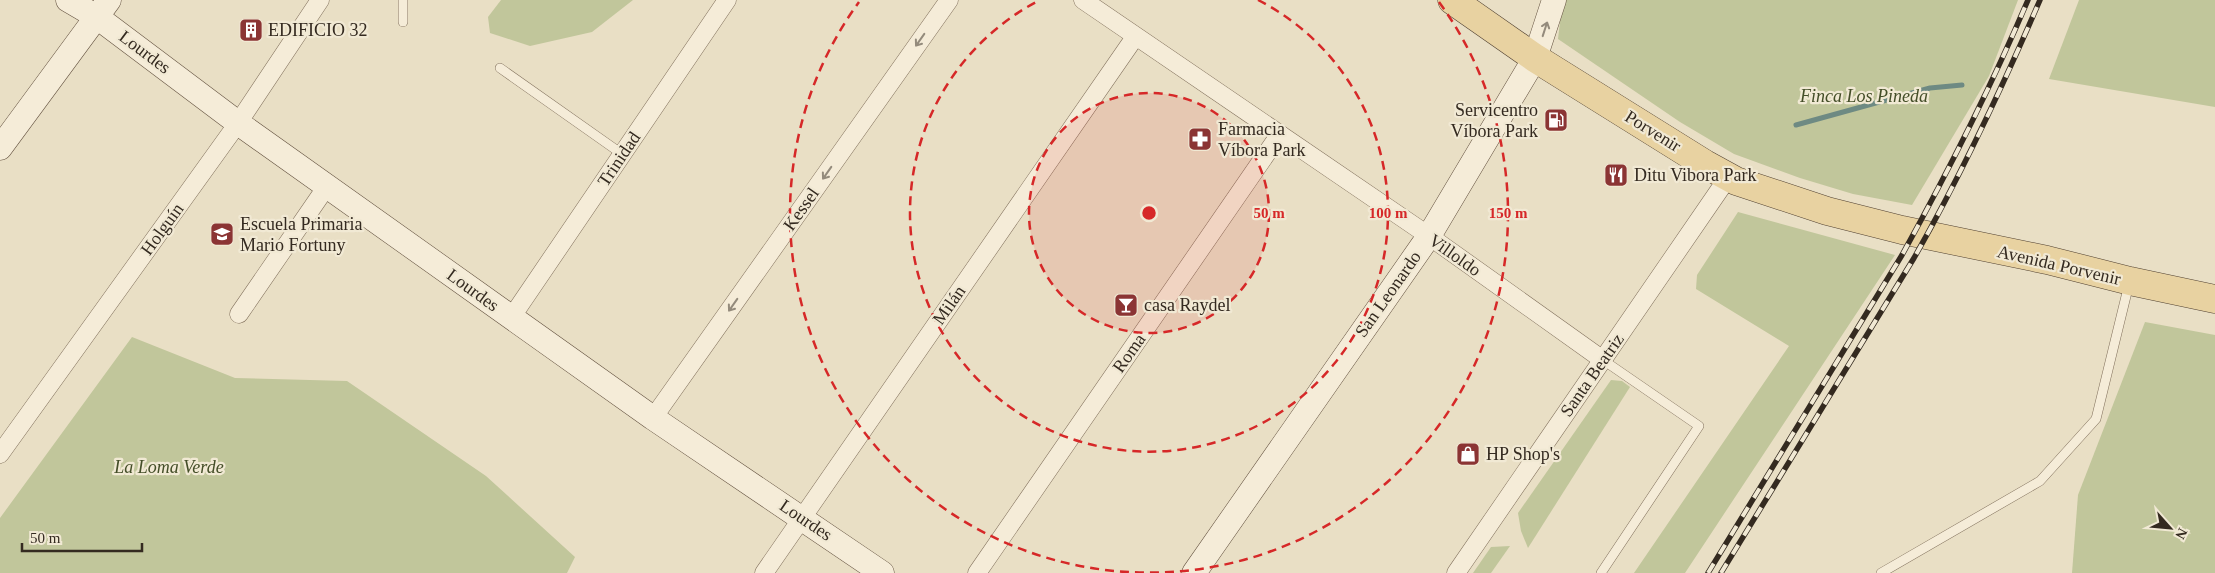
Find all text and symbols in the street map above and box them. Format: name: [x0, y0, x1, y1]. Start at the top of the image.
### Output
building icon: EDIFICIO 32: [238, 17, 264, 43]
place label: EDIFICIO 32: [268, 20, 368, 40]
one-way arrow: [1540, 21, 1550, 37]
street label: Lourdes: [115, 26, 175, 78]
one-way arrow: [915, 33, 925, 47]
park label: Finca Los Pineda: [1799, 86, 1928, 106]
place label: Servicentro Víbora Park: [1451, 100, 1538, 141]
street label: Porvenir: [1621, 106, 1685, 156]
fuel station icon: Servicentro Víbora Park: [1543, 107, 1569, 133]
place label: Farmacia Víbora Park: [1218, 119, 1305, 160]
pharmacy icon: Farmacia Víbora Park: [1187, 126, 1213, 152]
street label: Trinidad: [594, 128, 644, 190]
restaurant icon: Ditu Vibora Park: [1603, 162, 1629, 188]
one-way arrow: [822, 165, 832, 179]
place label: Ditu Vibora Park: [1634, 165, 1757, 185]
street label: Kessel: [779, 184, 823, 234]
street label: Holguín: [137, 199, 187, 259]
centre of rings: [1140, 204, 1158, 222]
text: 50 m: [1253, 205, 1285, 221]
text: 100 m: [1369, 205, 1408, 221]
text: 150 m: [1489, 205, 1528, 221]
place label: Escuela Primaria Mario Fortuny: [240, 214, 362, 255]
school or university icon: Escuela Primaria Mario Fortuny: [209, 221, 235, 247]
street label: Villoldo: [1425, 230, 1485, 280]
street label: Avenida Porvenir: [1995, 241, 2123, 289]
street label: San Leonardo: [1351, 247, 1425, 341]
street label: Lourdes: [443, 265, 503, 315]
street label: Milán: [928, 282, 970, 328]
bar icon: casa Raydel: [1113, 292, 1139, 318]
place label: casa Raydel: [1144, 295, 1230, 315]
one-way arrow: [728, 298, 738, 312]
street label: Roma: [1108, 330, 1150, 376]
street label: Santa Beatriz: [1556, 330, 1628, 420]
shop icon: HP Shop's: [1455, 441, 1481, 467]
place label: HP Shop's: [1486, 444, 1560, 464]
park label: La Loma Verde: [113, 457, 224, 477]
street label: Lourdes: [776, 495, 836, 545]
north arrow: [2145, 503, 2195, 553]
scale bar: [22, 520, 142, 552]
text: N: [2172, 526, 2190, 542]
text: 50 m: [30, 530, 61, 546]

